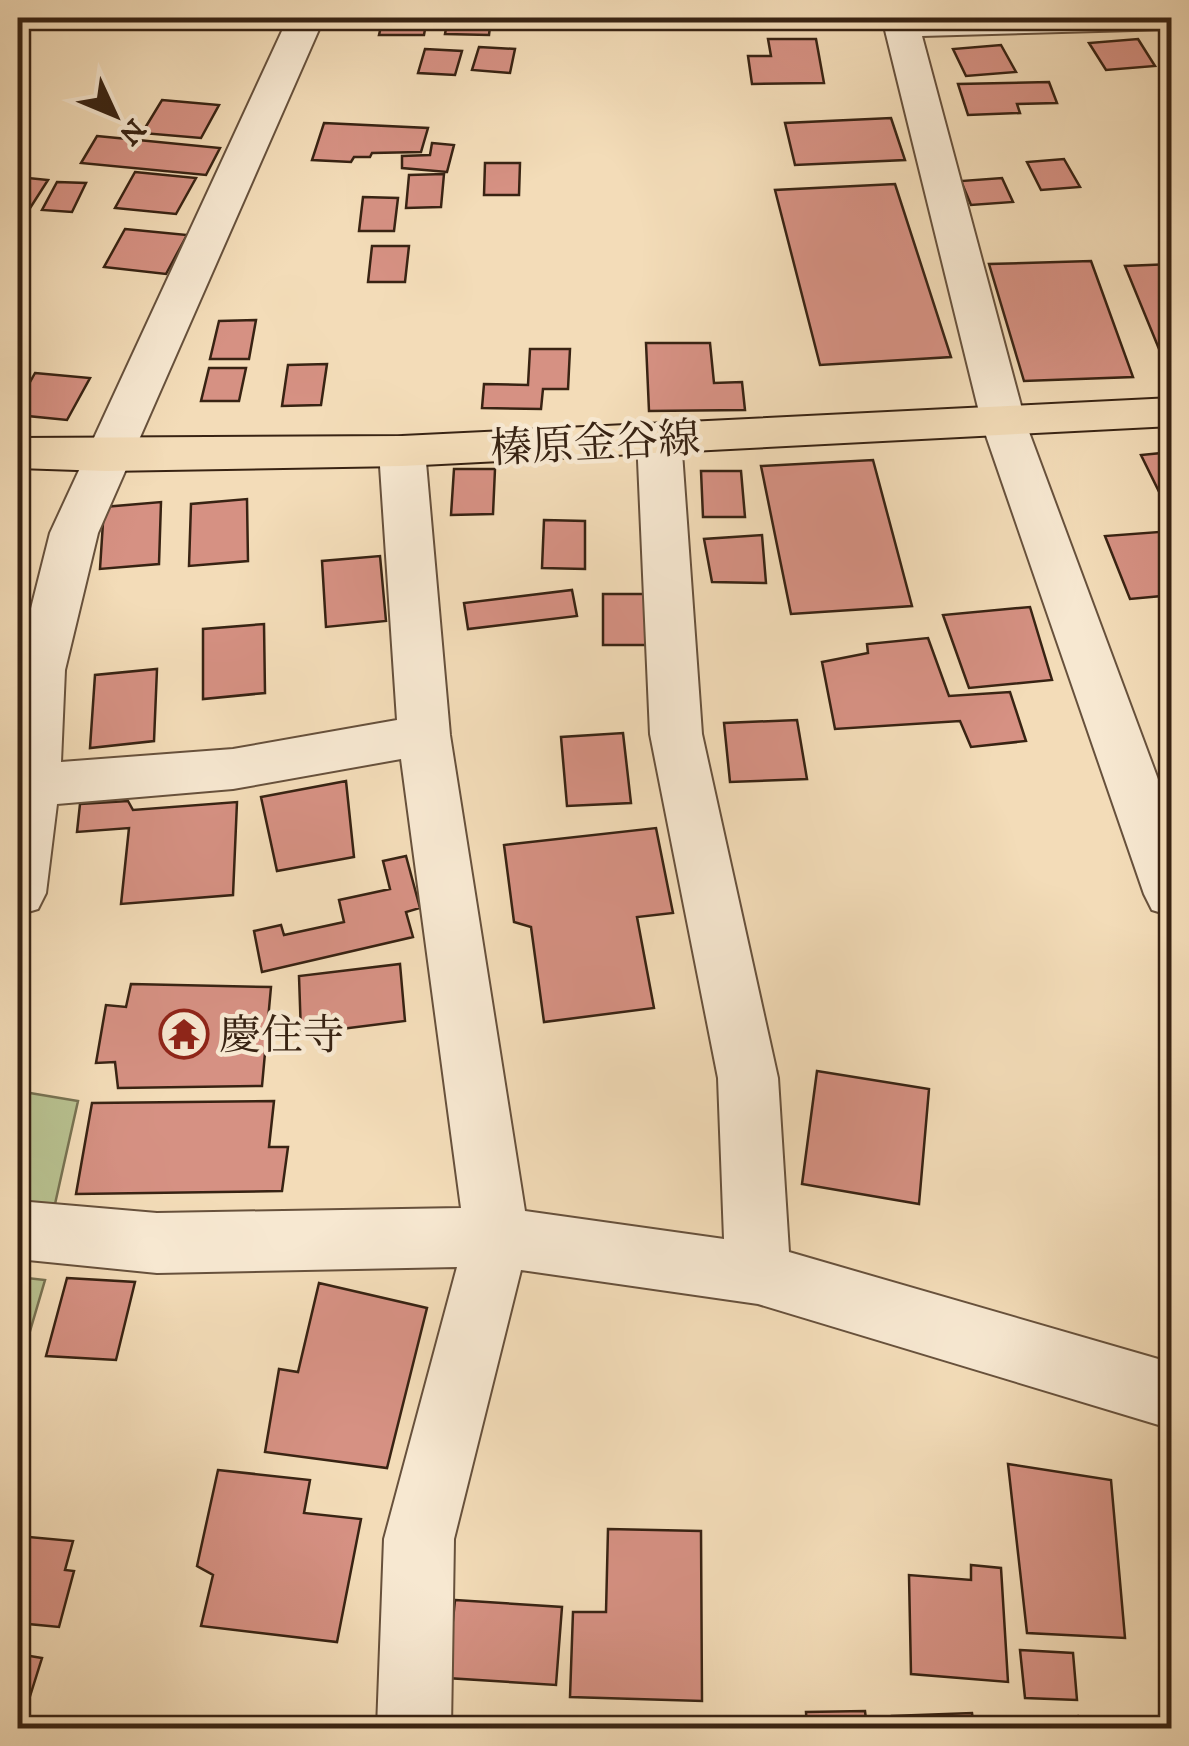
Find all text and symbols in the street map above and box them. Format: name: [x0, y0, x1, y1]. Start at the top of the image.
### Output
north arrow: [65, 65, 165, 165]
text: N: [111, 111, 152, 152]
street label: 榛原金谷線: [489, 414, 701, 476]
temple icon: 慶住寺: [158, 1008, 210, 1060]
place label: 慶住寺: [219, 1011, 345, 1063]

